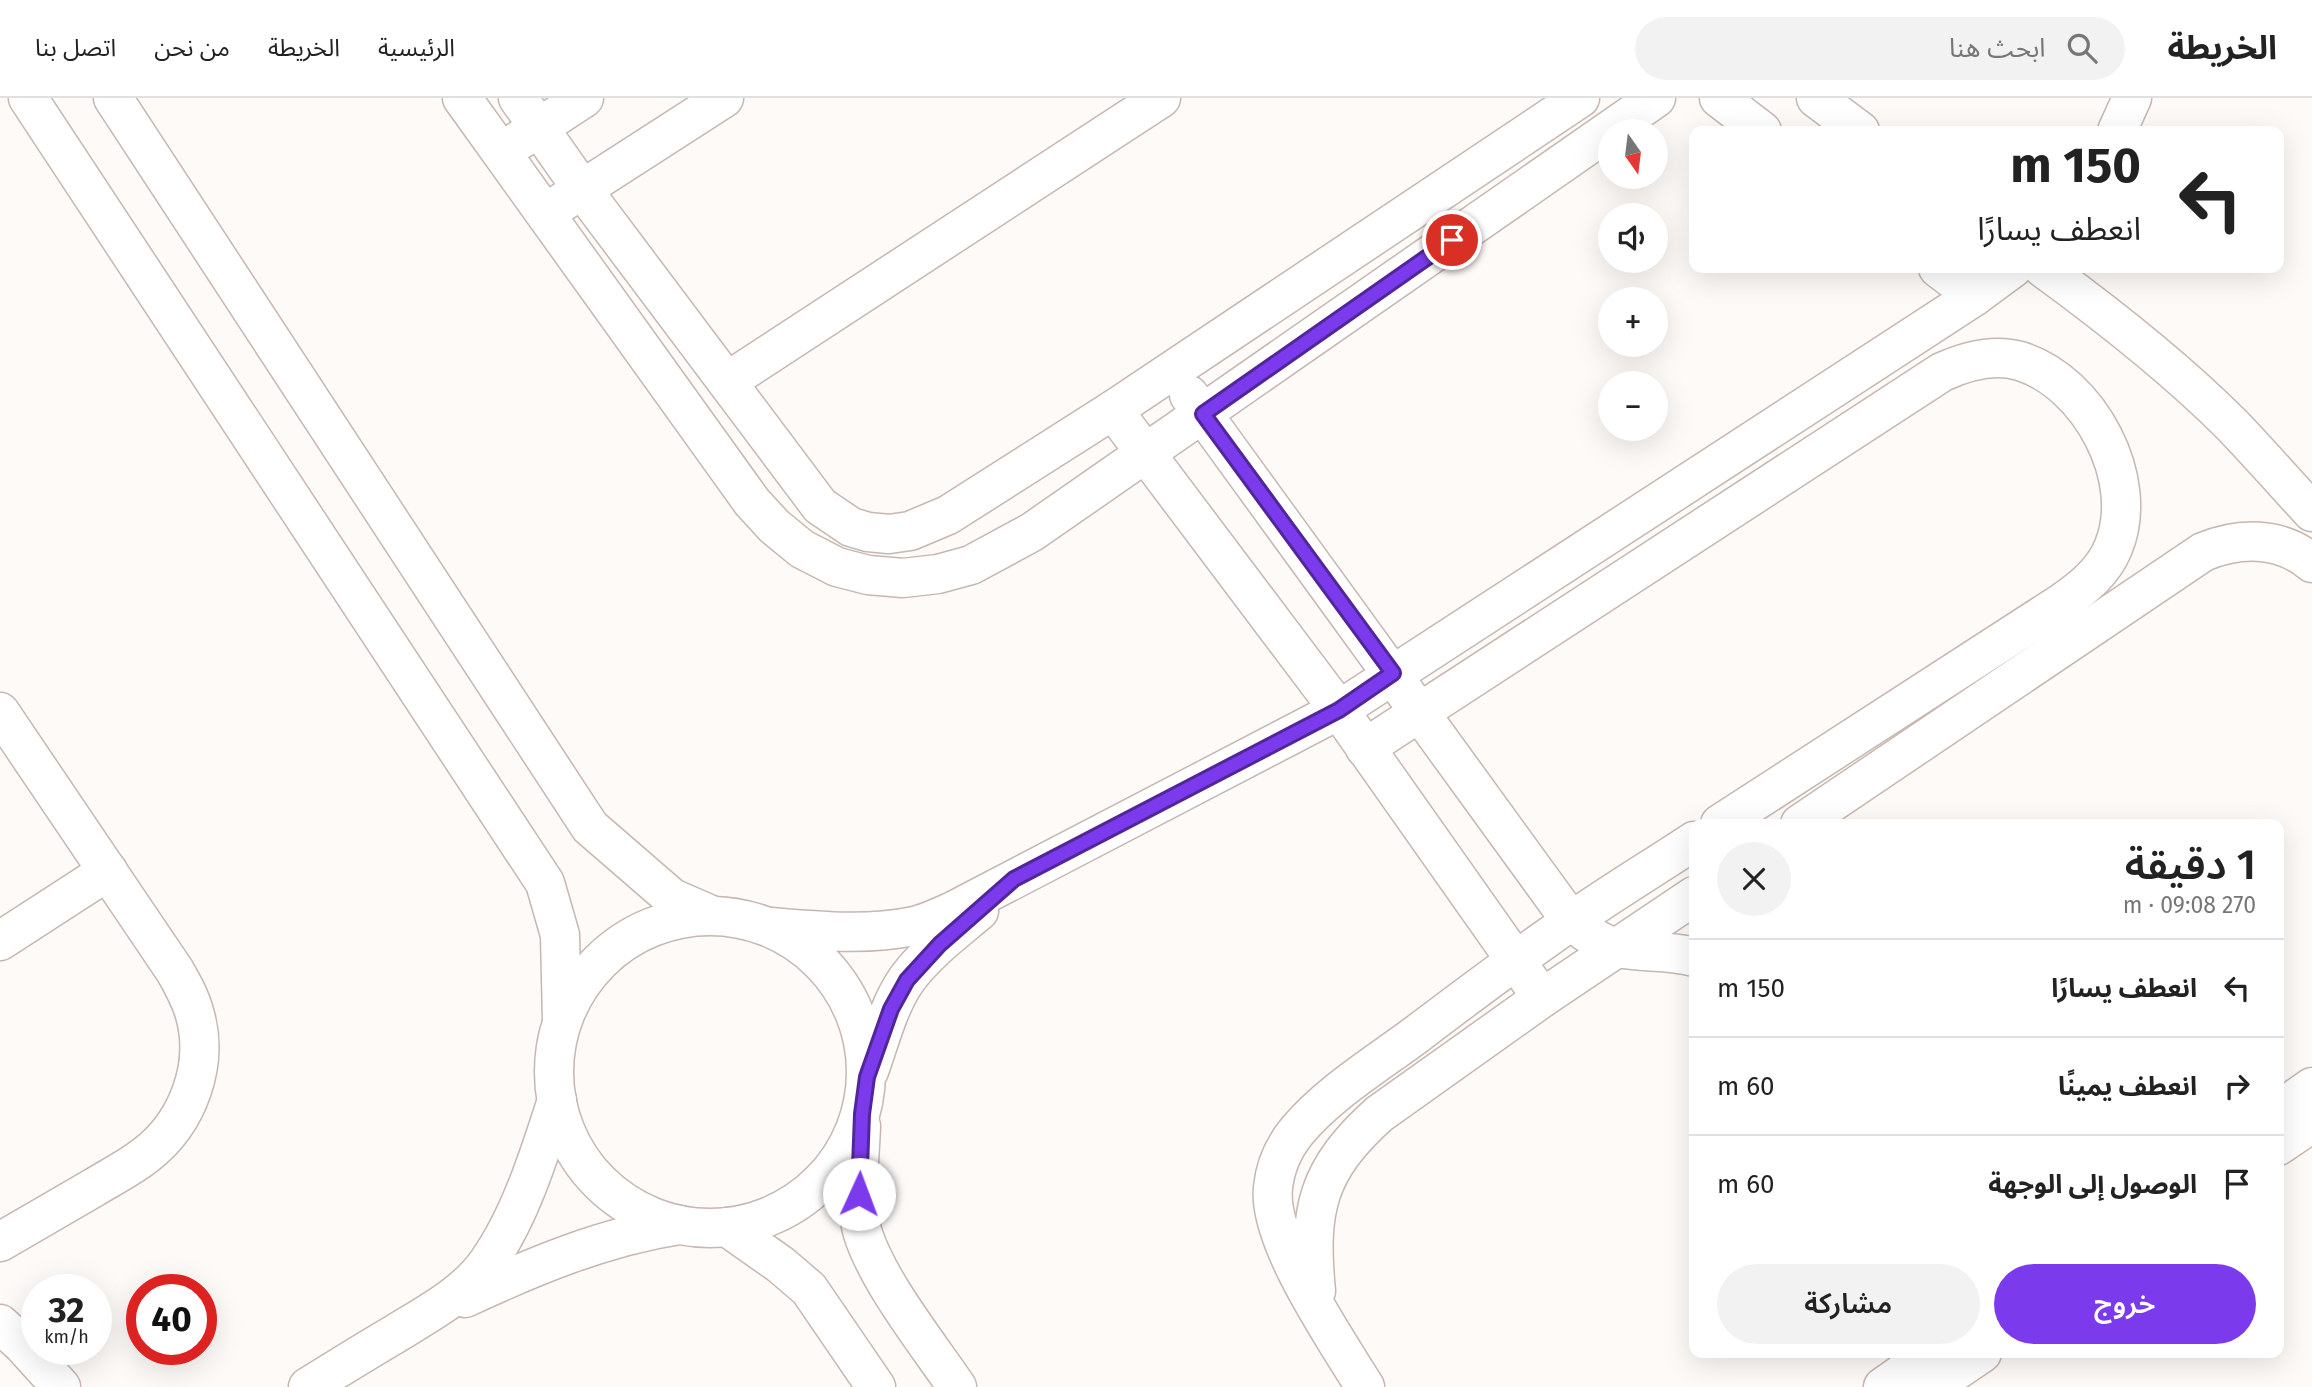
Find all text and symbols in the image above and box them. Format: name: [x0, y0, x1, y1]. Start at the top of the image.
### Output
search box: [1635, 17, 2125, 80]
text: الخريطة: [2167, 28, 2277, 68]
icon: search: [2063, 29, 2101, 67]
text: ابحث هنا: [1949, 33, 2045, 64]
text: اتصل بنا: [35, 34, 116, 62]
text: من نحن: [154, 34, 230, 62]
text: الخريطة: [268, 34, 340, 62]
text: الرئيسية: [378, 34, 455, 62]
north arrow: [1598, 119, 1668, 189]
map controls: [1598, 119, 1668, 441]
text: 150 m: [2010, 136, 2141, 195]
icon: left: [2165, 154, 2256, 245]
button: sound: [1598, 203, 1668, 273]
pin: [1422, 210, 1482, 270]
text: انعطف يسارًا: [1977, 210, 2141, 248]
icon: arrive: [1433, 221, 1471, 259]
button: +: [1598, 287, 1668, 357]
button: −: [1598, 371, 1668, 441]
text: 1 دقيقة: [2125, 840, 2256, 890]
button: close: [1717, 842, 1791, 916]
text: 270 m · 09:08: [2123, 891, 2256, 919]
icon: left: [2218, 969, 2256, 1007]
text: 150 m: [1717, 973, 1785, 1004]
text: انعطف يسارًا: [2051, 973, 2197, 1004]
icon: right: [2218, 1067, 2256, 1105]
text: 60 m: [1717, 1071, 1775, 1102]
text: انعطف يمينًا: [2058, 1071, 2197, 1102]
position arrow: [822, 1157, 896, 1231]
icon: arrive: [2218, 1165, 2256, 1203]
text: 60 m: [1717, 1169, 1775, 1200]
text: الوصول إلى الوجهة: [1988, 1169, 2197, 1200]
button: مشاركة: [1717, 1264, 1980, 1344]
button: خروج: [1994, 1264, 2256, 1344]
speed limit sign: 40: [126, 1274, 217, 1365]
text: 32: [49, 1289, 84, 1331]
text: km/h: [44, 1326, 89, 1348]

